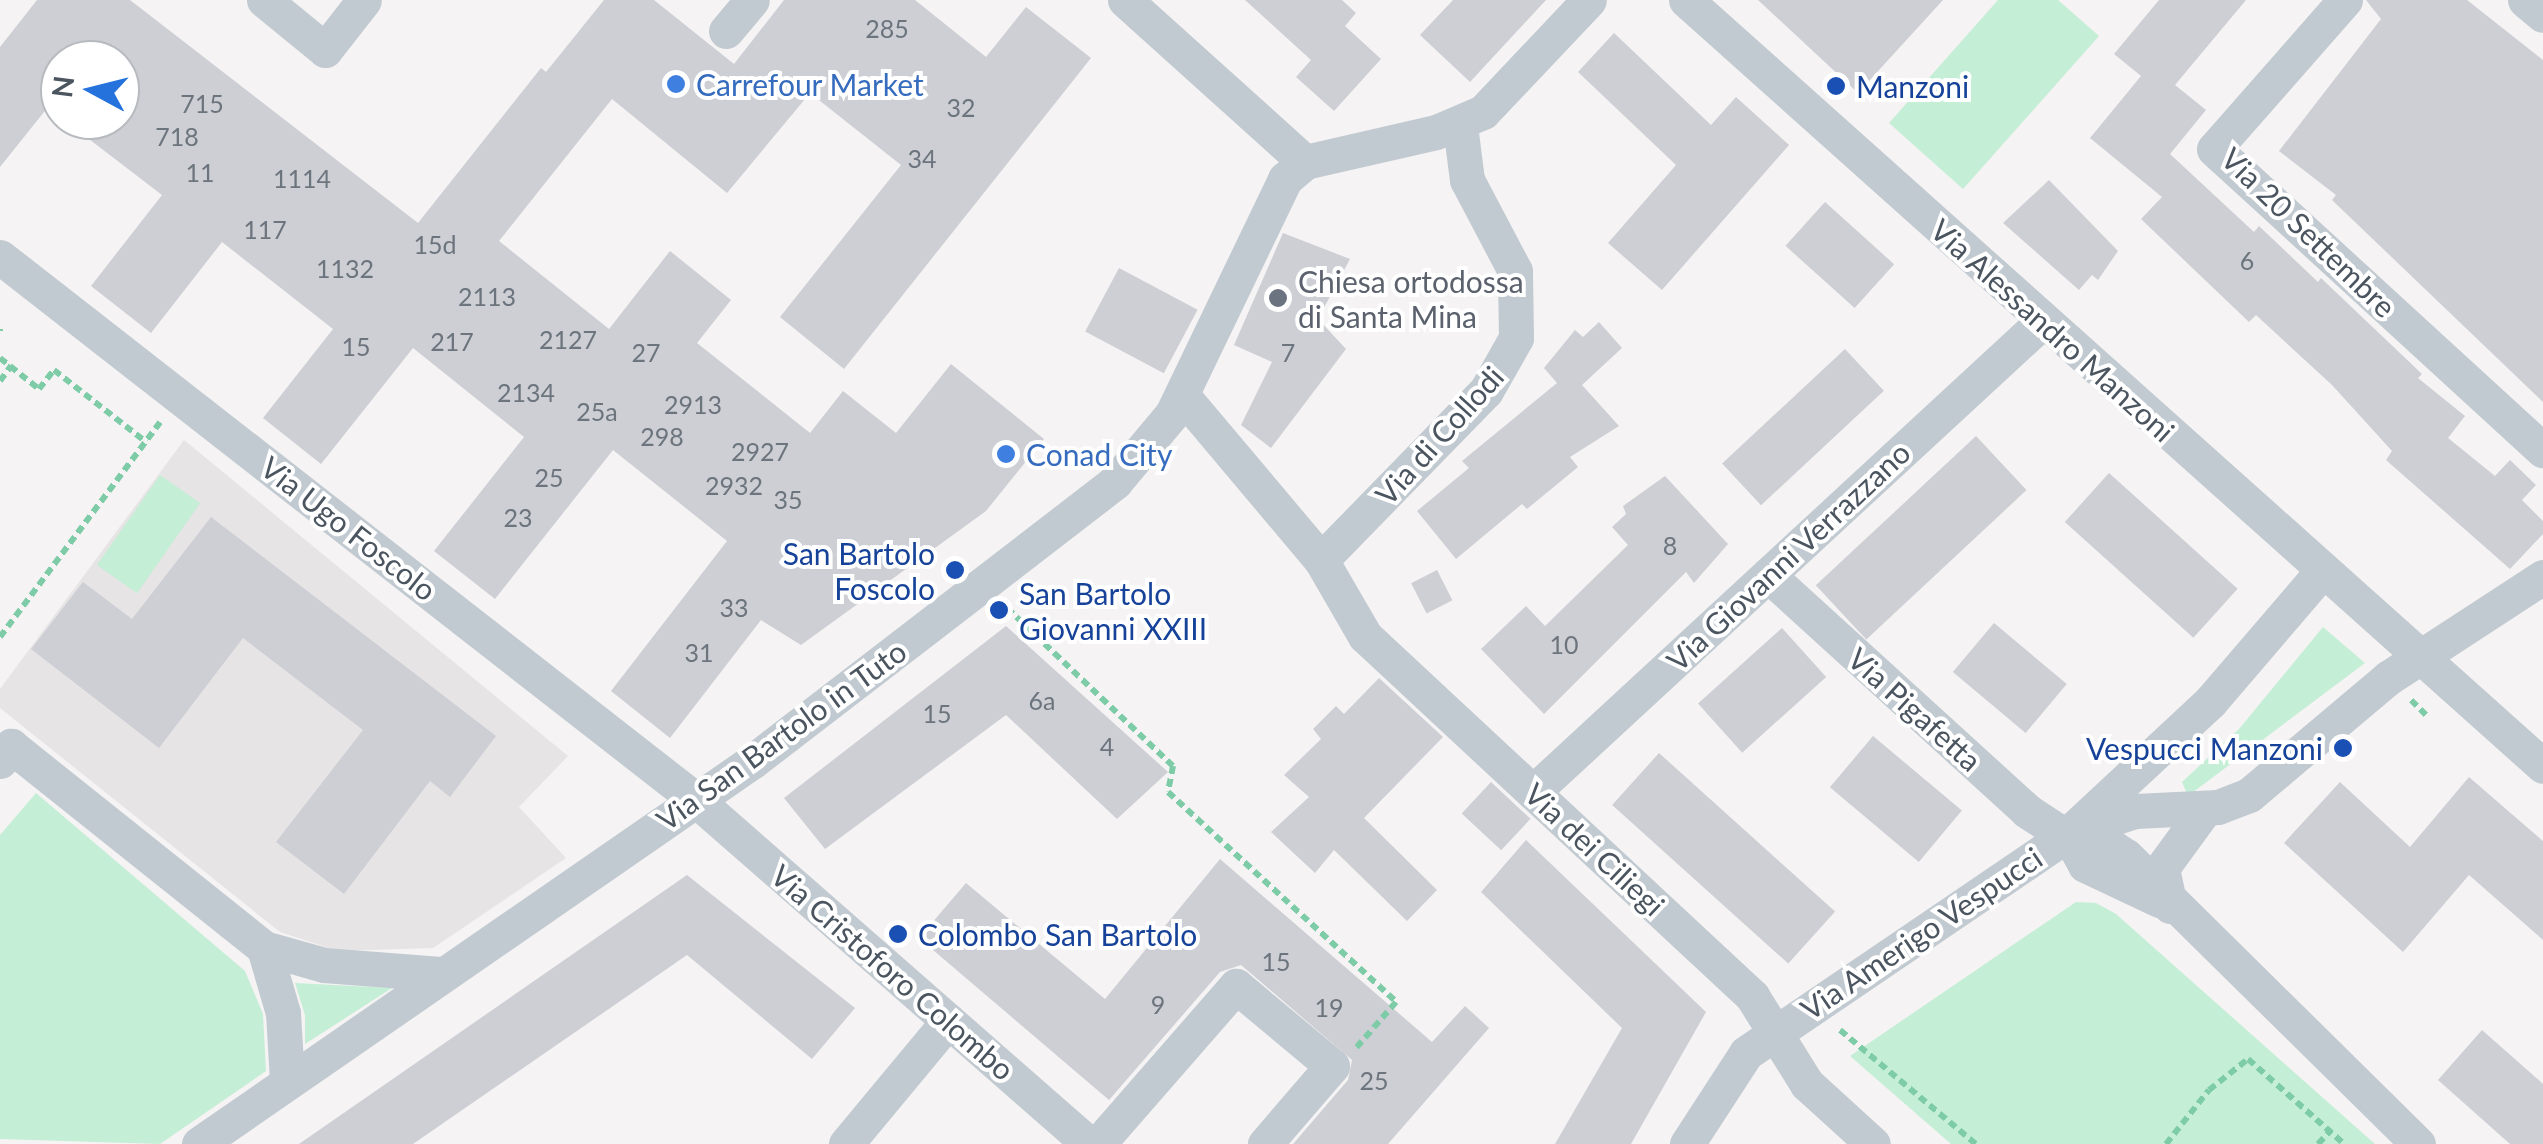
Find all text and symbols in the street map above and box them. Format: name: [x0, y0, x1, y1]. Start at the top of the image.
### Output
house number: 285: [865, 13, 909, 43]
north arrow: [40, 40, 140, 140]
place label: Carrefour Market: [696, 66, 924, 102]
place label: Manzoni: [1856, 68, 1969, 104]
marker: Carrefour Market: [665, 73, 687, 95]
text: N: [44, 74, 80, 99]
marker: Manzoni: [1825, 75, 1847, 97]
house number: 715: [180, 88, 224, 118]
house number: 32: [947, 92, 975, 122]
house number: 718: [155, 121, 199, 151]
street label: Via 20 Settembre: [2214, 140, 2404, 324]
house number: 34: [908, 143, 936, 173]
house number: 11: [186, 157, 214, 187]
house number: 1114: [273, 163, 331, 193]
street label: Via Alessandro Manzoni: [1924, 211, 2182, 449]
house number: 117: [243, 214, 287, 244]
house number: 15d: [414, 229, 456, 259]
house number: 6: [2240, 245, 2254, 275]
house number: 1132: [316, 253, 374, 283]
place label: Chiesa ortodossa di Santa Mina: [1298, 263, 1524, 334]
house number: 2113: [458, 281, 516, 311]
marker: Chiesa ortodossa di Santa Mina: [1267, 287, 1289, 309]
house number: 2127: [539, 324, 597, 354]
house number: 217: [430, 326, 474, 356]
house number: 15: [342, 331, 370, 361]
house number: 27: [632, 337, 660, 367]
house number: 7: [1281, 337, 1295, 367]
street label: Via di Collodi: [1368, 358, 1510, 512]
house number: 2134: [497, 377, 555, 407]
house number: 2913: [664, 389, 722, 419]
house number: 25a: [576, 396, 618, 426]
house number: 298: [640, 421, 684, 451]
street label: Via Giovanni Verrazzano: [1659, 434, 1917, 678]
house number: 2927: [731, 436, 789, 466]
place label: Conad City: [1026, 436, 1172, 472]
marker: Conad City: [995, 443, 1017, 465]
street label: Via Ugo Foscolo: [254, 448, 444, 608]
house number: 25: [535, 462, 563, 492]
house number: 2932: [705, 470, 763, 500]
house number: 35: [774, 484, 802, 514]
house number: 23: [504, 502, 532, 532]
house number: 8: [1663, 530, 1677, 560]
place label: San Bartolo Foscolo: [783, 535, 935, 606]
marker: San Bartolo Foscolo: [944, 559, 966, 581]
place label: San Bartolo Giovanni XXIII: [1019, 575, 1207, 646]
house number: 33: [720, 592, 748, 622]
marker: San Bartolo Giovanni XXIII: [988, 599, 1010, 621]
house number: 10: [1550, 629, 1578, 659]
street label: Via San Bartolo in Tuto: [649, 632, 913, 838]
house number: 31: [685, 637, 713, 667]
street label: Via Pigafetta: [1841, 640, 1989, 778]
house number: 6a: [1029, 685, 1055, 715]
house number: 15: [923, 698, 951, 728]
place label: Vespucci Manzoni: [2086, 730, 2323, 766]
house number: 4: [1100, 731, 1114, 761]
marker: Vespucci Manzoni: [2332, 737, 2354, 759]
street label: Via dei Ciliegi: [1518, 775, 1672, 923]
street label: Via Amerigo Vespucci: [1793, 838, 2049, 1028]
street label: Via Cristoforo Colombo: [764, 857, 1022, 1087]
place label: Colombo San Bartolo: [918, 916, 1197, 952]
marker: Colombo San Bartolo: [887, 923, 909, 945]
house number: 15: [1262, 946, 1290, 976]
house number: 9: [1151, 989, 1165, 1019]
house number: 19: [1315, 992, 1343, 1022]
house number: 25: [1360, 1065, 1388, 1095]

